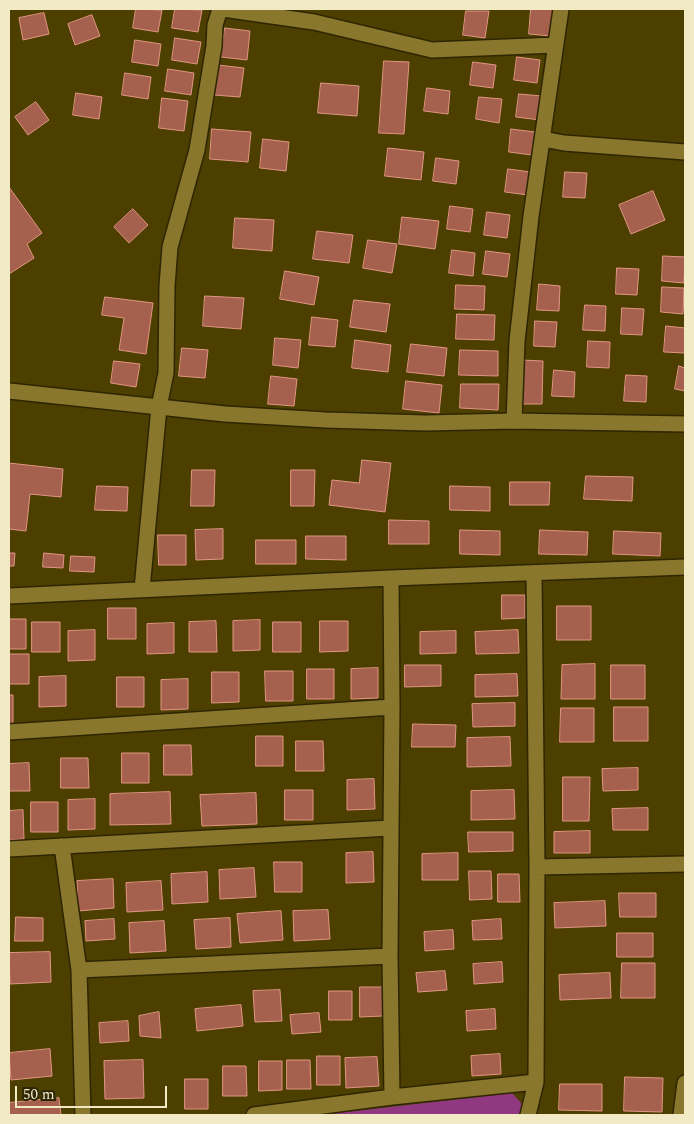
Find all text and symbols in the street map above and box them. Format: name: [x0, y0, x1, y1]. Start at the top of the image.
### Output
scale bar: [18, 1076, 170, 1108]
text: 50 m: [23, 1083, 55, 1106]

